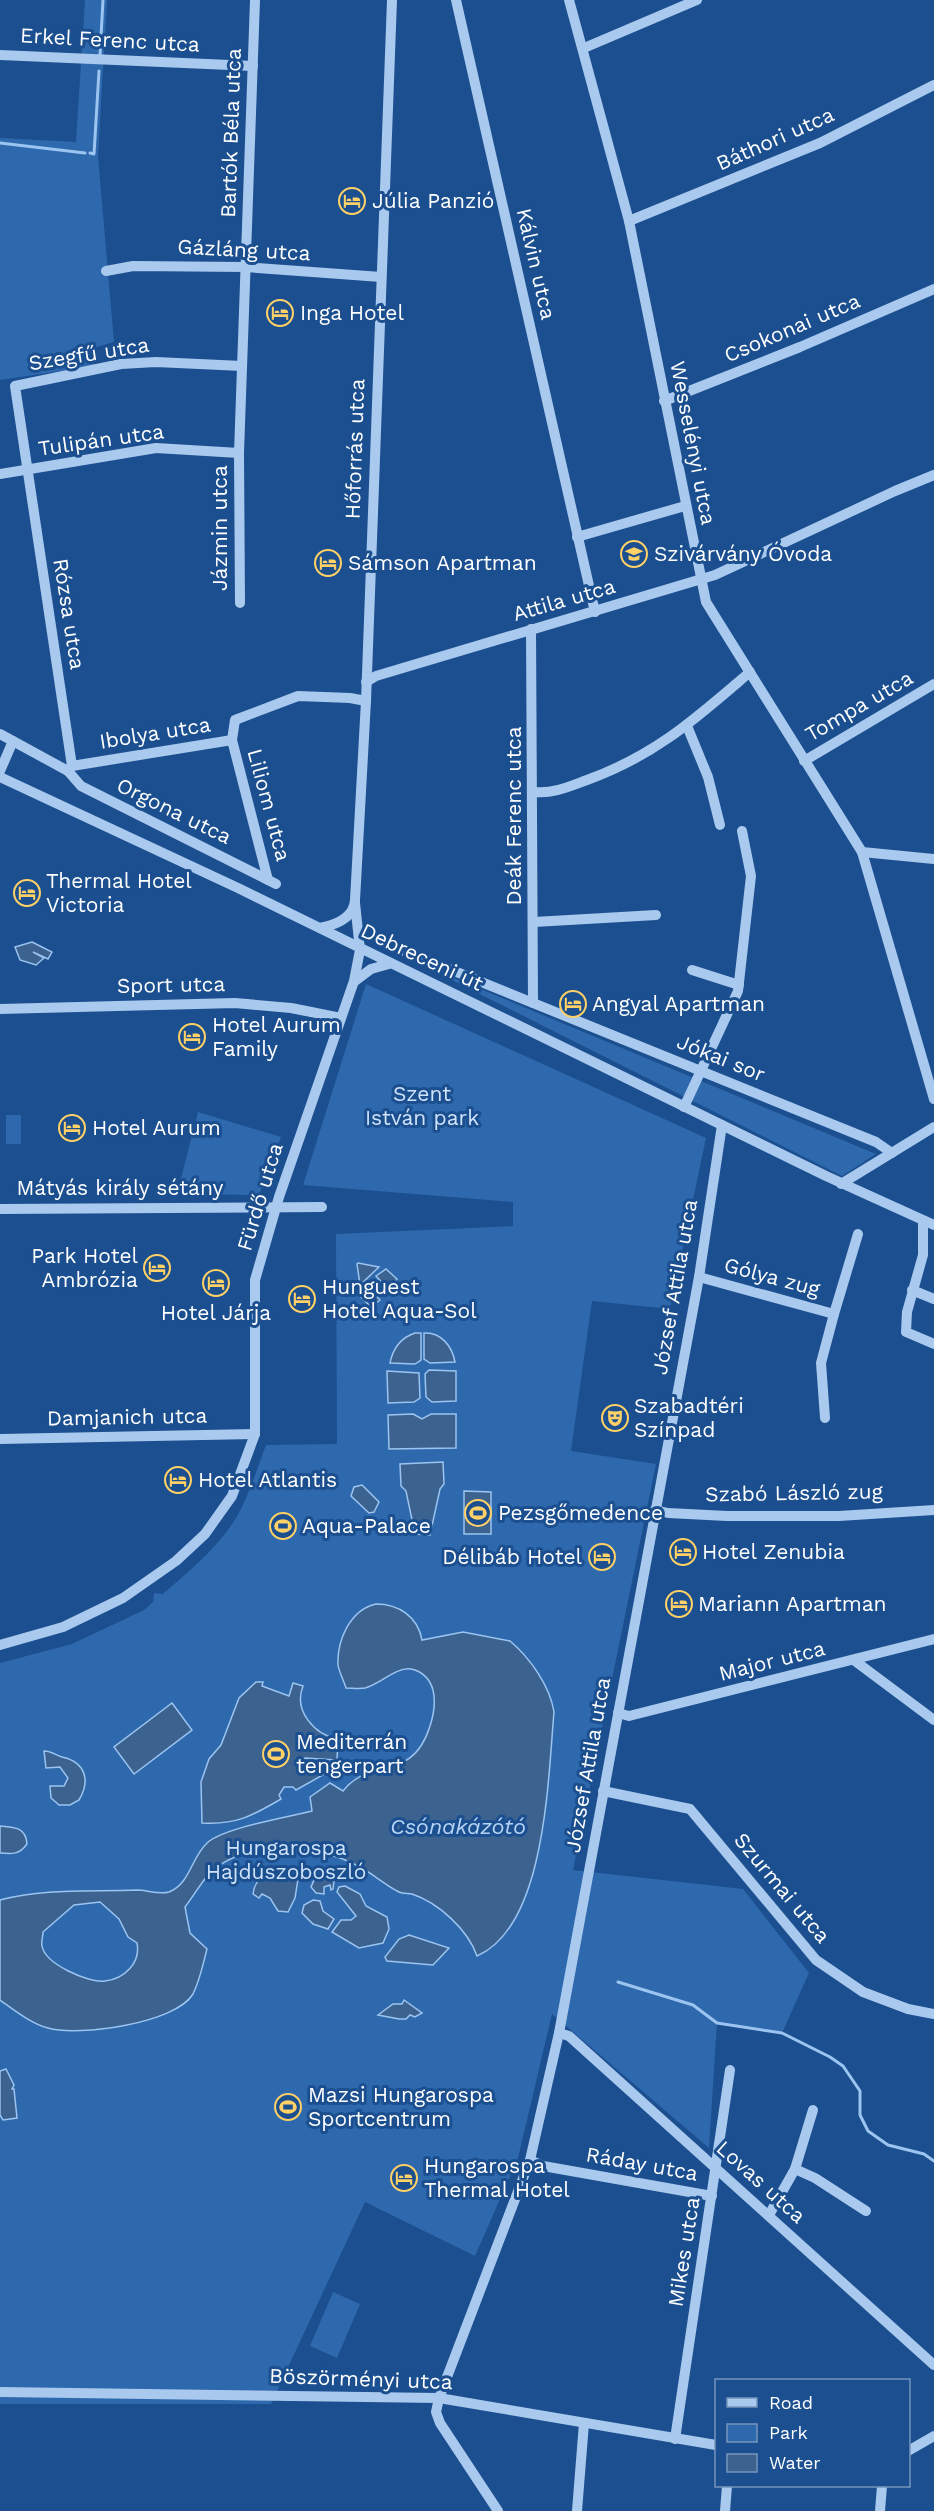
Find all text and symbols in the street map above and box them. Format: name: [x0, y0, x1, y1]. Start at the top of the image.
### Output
street label: Erkel Ferenc utca: [20, 22, 201, 57]
street label: Bartók Béla utca: [215, 48, 246, 218]
street label: Báthori utca: [712, 101, 838, 176]
hotel icon: Júlia Panzió: [337, 186, 367, 216]
place label: Júlia Panzió: [372, 188, 494, 213]
street label: Kálvin utca: [512, 206, 561, 322]
street label: Gázláng utca: [177, 234, 311, 265]
street label: Csokonai utca: [720, 288, 864, 367]
hotel icon: Inga Hotel: [265, 298, 295, 328]
place label: Inga Hotel: [300, 300, 404, 325]
street label: Szegfű utca: [27, 332, 151, 375]
street label: Wesselényi utca: [665, 359, 722, 527]
street label: Hőforrás utca: [340, 378, 369, 520]
street label: Tulipán utca: [36, 418, 166, 461]
street label: Jázmin utca: [207, 465, 232, 591]
school or university icon: Szivárvány Óvoda: [619, 539, 649, 569]
place label: Szivárvány Óvoda: [654, 541, 832, 566]
hotel icon: Sámson Apartman: [313, 548, 343, 578]
place label: Sámson Apartman: [348, 550, 537, 575]
street label: Rózsa utca: [48, 557, 91, 671]
street label: Attila utca: [510, 573, 618, 626]
street label: Tompa utca: [800, 665, 917, 746]
street label: Ibolya utca: [98, 711, 212, 754]
street label: Deák Ferenc utca: [501, 726, 526, 906]
street label: Liliom utca: [242, 746, 297, 864]
street label: Orgona utca: [113, 772, 236, 849]
place label: Thermal Hotel Victoria: [46, 868, 192, 917]
hotel icon: Thermal Hotel Victoria: [12, 878, 42, 908]
street label: Debreceni út: [357, 917, 488, 996]
street label: Sport utca: [117, 971, 226, 998]
hotel icon: Angyal Apartman: [558, 989, 588, 1019]
place label: Angyal Apartman: [592, 991, 765, 1016]
place label: Hotel Aurum Family: [212, 1012, 341, 1061]
hotel icon: Hotel Aurum Family: [177, 1022, 207, 1052]
street label: Jókai sor: [673, 1029, 769, 1087]
park label: Szent István park: [365, 1081, 479, 1130]
hotel icon: Hotel Aurum: [57, 1113, 87, 1143]
place label: Hotel Aurum: [92, 1115, 221, 1140]
street label: Fürdő utca: [231, 1140, 288, 1254]
street label: Mátyás király sétány: [17, 1175, 224, 1200]
street label: József Attila utca: [647, 1197, 702, 1377]
place label: Park Hotel Ambrózia: [31, 1243, 139, 1292]
street label: Gólya zug: [721, 1252, 824, 1302]
hotel icon: Park Hotel Ambrózia: [142, 1253, 172, 1283]
hotel icon: Hotel Járja: [201, 1268, 231, 1298]
place label: Hunguest Hotel Aqua-Sol: [322, 1274, 477, 1323]
hotel icon: Hunguest Hotel Aqua-Sol: [287, 1284, 317, 1314]
place label: Hotel Járja: [161, 1300, 271, 1325]
place label: Szabadtéri Színpad: [634, 1393, 744, 1442]
street label: Damjanich utca: [47, 1403, 208, 1430]
theatre icon: Szabadtéri Színpad: [600, 1403, 630, 1433]
hotel icon: Hotel Atlantis: [163, 1465, 193, 1495]
place label: Hotel Atlantis: [198, 1467, 337, 1492]
street label: Szabó László zug: [705, 1478, 884, 1507]
sports icon: Pezsgőmedence: [463, 1498, 493, 1528]
place label: Pezsgőmedence: [498, 1500, 663, 1525]
sports icon: Aqua-Palace: [268, 1511, 298, 1541]
place label: Aqua-Palace: [302, 1513, 431, 1538]
hotel icon: Hotel Zenubia: [668, 1537, 698, 1567]
place label: Hotel Zenubia: [702, 1539, 845, 1564]
hotel icon: Délibáb Hotel: [587, 1542, 617, 1572]
place label: Délibáb Hotel: [442, 1544, 583, 1569]
hotel icon: Mariann Apartman: [664, 1589, 694, 1619]
place label: Mariann Apartman: [698, 1591, 887, 1616]
street label: Major utca: [716, 1635, 828, 1686]
street label: József Attila utca: [560, 1675, 615, 1855]
place label: Mediterrán tengerpart: [296, 1729, 407, 1778]
sports icon: Mediterrán tengerpart: [261, 1739, 291, 1769]
water label: Csónakázótó: [390, 1814, 526, 1839]
street label: Szurmai utca: [729, 1827, 836, 1948]
park label: Hungarospa Hajdúszoboszló: [206, 1835, 366, 1884]
place label: Mazsi Hungarospa Sportcentrum: [308, 2082, 494, 2131]
sports icon: Mazsi Hungarospa Sportcentrum: [273, 2092, 303, 2122]
street label: Lovas utca: [712, 2135, 811, 2228]
street label: Ráday utca: [584, 2141, 700, 2186]
place label: Hungarospa Thermal Hotel: [424, 2153, 570, 2202]
hotel icon: Hungarospa Thermal Hotel: [389, 2163, 419, 2193]
street label: Mikes utca: [662, 2195, 705, 2309]
street label: Böszörményi utca: [269, 2363, 453, 2394]
legend: [715, 2379, 910, 2487]
text: Road: [769, 2392, 813, 2413]
text: Park: [769, 2422, 808, 2443]
text: Water: [769, 2452, 821, 2473]

